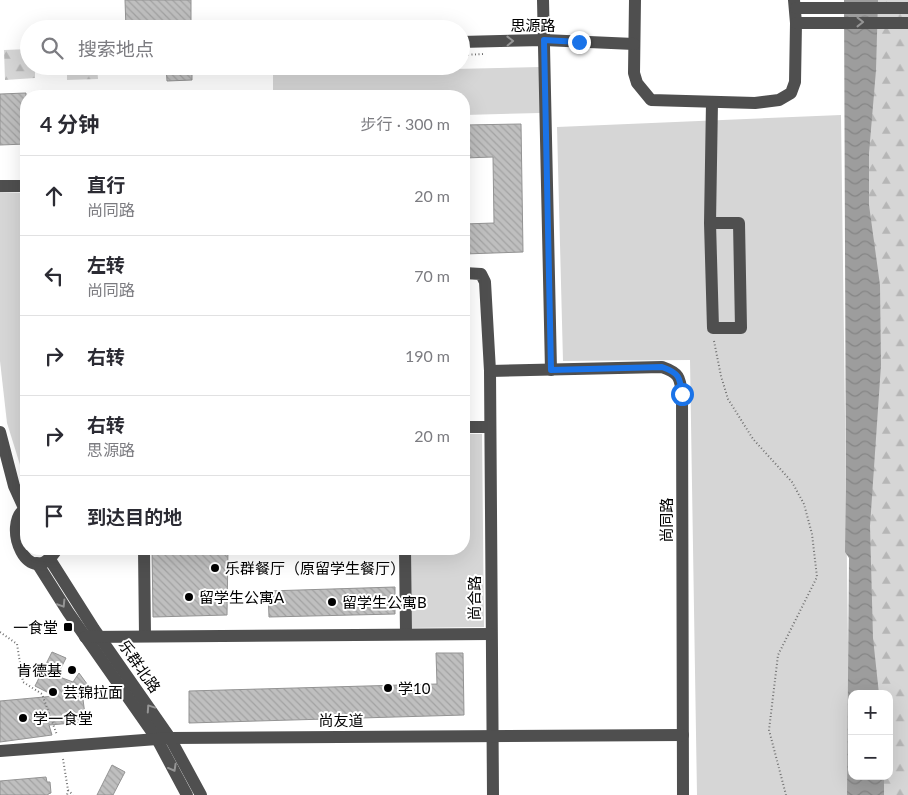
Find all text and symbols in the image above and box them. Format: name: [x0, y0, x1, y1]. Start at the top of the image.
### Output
street label: 思源路: [510, 16, 556, 34]
one-way arrow: [856, 17, 864, 28]
search box: [20, 20, 470, 75]
route end: [568, 31, 591, 54]
icon: search: [38, 34, 66, 62]
one-way arrow: [506, 36, 514, 46]
text: 搜索地点: [78, 37, 154, 60]
text: 4 分钟: [40, 111, 99, 136]
text: 步行 · 300 m: [361, 114, 450, 133]
text: 直行: [87, 173, 125, 196]
icon: ahead: [40, 182, 68, 210]
text: 20 m: [414, 186, 450, 205]
text: 尚同路: [87, 200, 135, 219]
text: 左转: [87, 253, 125, 276]
icon: left: [40, 262, 68, 290]
text: 70 m: [414, 266, 450, 285]
text: 尚同路: [87, 280, 135, 299]
icon: right: [40, 342, 68, 370]
text: 右转: [87, 345, 125, 368]
text: 190 m: [405, 346, 450, 365]
route start: [671, 383, 694, 406]
text: 右转: [87, 413, 125, 436]
icon: right: [40, 422, 68, 450]
text: 20 m: [414, 426, 450, 445]
text: 思源路: [87, 440, 135, 459]
street label: 尚同路: [657, 497, 675, 543]
icon: arrive: [40, 502, 68, 530]
text: 到达目的地: [87, 505, 182, 528]
place label: 乐群餐厅（原留学生餐厅）: [225, 559, 405, 577]
marker: 乐群餐厅（原留学生餐厅）: [209, 562, 221, 574]
street label: 尚合路: [465, 575, 483, 621]
place label: 留学生公寓A: [199, 588, 285, 606]
marker: 留学生公寓A: [183, 591, 195, 603]
place label: 留学生公寓B: [342, 593, 427, 611]
marker: 留学生公寓B: [326, 596, 338, 608]
one-way arrow: [56, 599, 66, 608]
place label: 一食堂: [13, 618, 58, 636]
marker: 一食堂: [62, 621, 74, 633]
street label: 乐群北路: [115, 636, 165, 696]
place label: 肯德基: [17, 661, 62, 679]
marker: 肯德基: [66, 664, 78, 676]
place label: 学10: [398, 679, 431, 697]
marker: 学10: [382, 682, 394, 694]
place label: 芸锦拉面: [63, 683, 123, 701]
marker: 芸锦拉面: [47, 686, 59, 698]
map controls: [848, 690, 893, 780]
button: +: [848, 690, 893, 735]
one-way arrow: [147, 704, 156, 713]
place label: 学一食堂: [33, 709, 93, 727]
street label: 尚友道: [318, 711, 364, 729]
marker: 学一食堂: [17, 712, 29, 724]
button: −: [848, 735, 893, 780]
one-way arrow: [167, 763, 177, 772]

